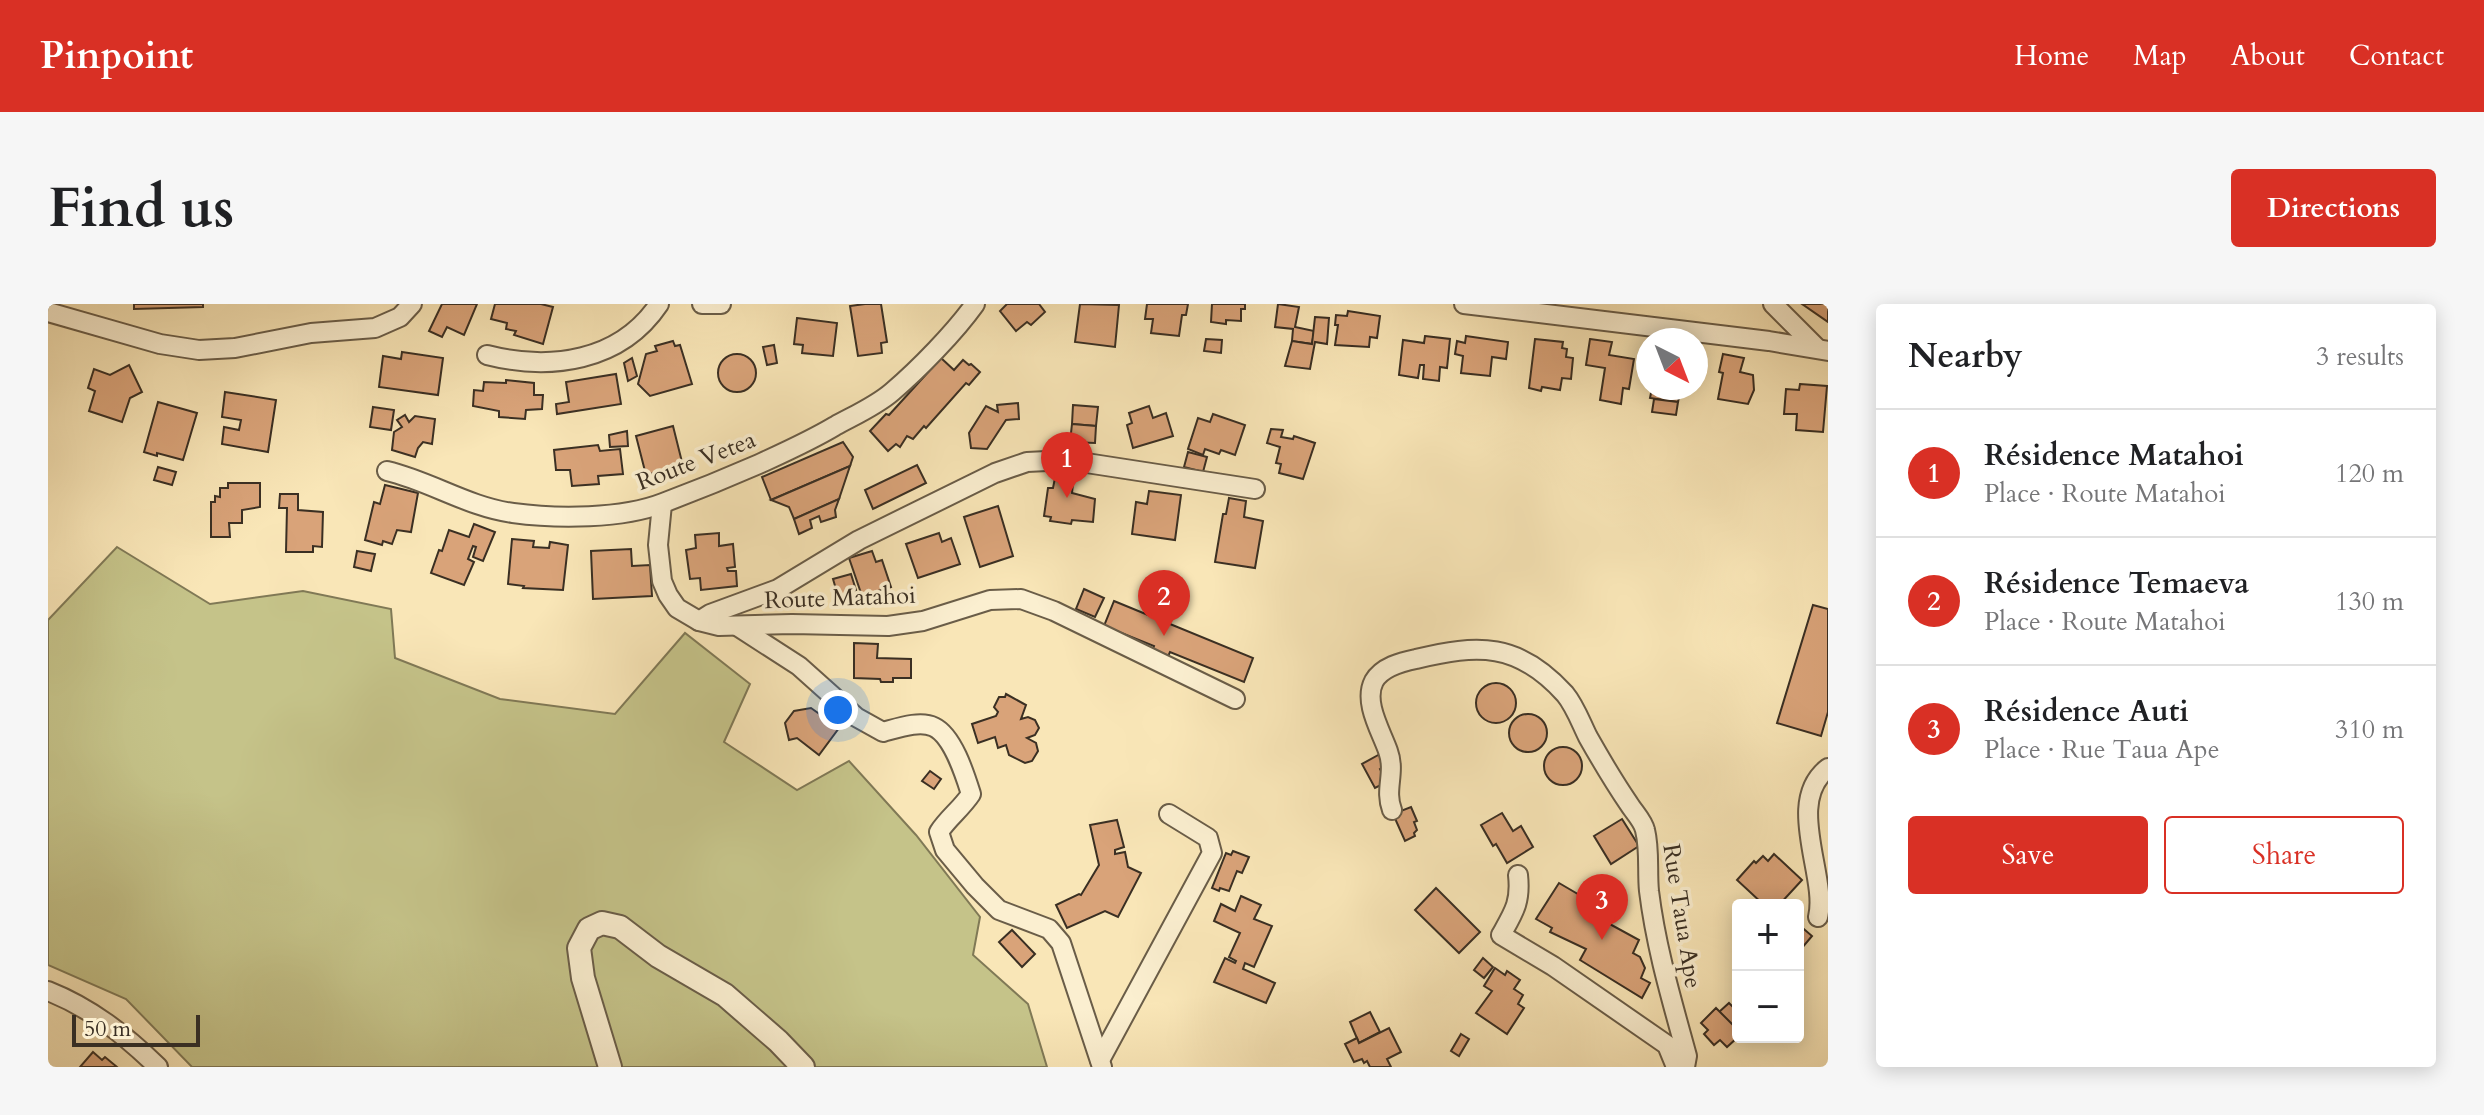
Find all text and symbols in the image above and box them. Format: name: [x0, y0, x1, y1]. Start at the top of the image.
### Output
text: Pinpoint: [40, 30, 193, 82]
text: Home: [2014, 37, 2089, 75]
text: Map: [2133, 37, 2187, 75]
text: About: [2231, 37, 2305, 75]
text: Contact: [2349, 37, 2444, 75]
button: Directions: [2231, 169, 2436, 247]
text: Find us: [48, 171, 234, 246]
north arrow: [1636, 328, 1708, 400]
text: Nearby: [1908, 333, 2023, 379]
text: 3 results: [2316, 339, 2404, 374]
street label: Route Vetea: [632, 423, 761, 499]
pin: 1: [1041, 432, 1093, 498]
text: Résidence Matahoi: [1984, 435, 2244, 476]
text: 1: [1927, 456, 1941, 491]
text: 120 m: [2335, 456, 2404, 491]
text: Place · Route Matahoi: [1984, 476, 2226, 511]
text: Résidence Temaeva: [1984, 563, 2249, 604]
pin: 2: [1138, 570, 1190, 636]
street label: Route Matahoi: [764, 579, 917, 617]
text: 2: [1927, 584, 1941, 619]
text: 130 m: [2335, 584, 2404, 619]
text: Place · Route Matahoi: [1984, 604, 2226, 639]
your location: [818, 690, 858, 730]
text: Résidence Auti: [1984, 691, 2189, 732]
text: 3: [1927, 712, 1941, 747]
text: 310 m: [2335, 712, 2404, 747]
text: Place · Rue Taua Ape: [1984, 732, 2219, 767]
button: Save: [1908, 816, 2148, 894]
button: Share: [2164, 816, 2404, 894]
street label: Rue Taua Ape: [1654, 841, 1710, 991]
pin: 3: [1576, 874, 1628, 940]
map controls: [1732, 899, 1804, 1043]
button: +: [1732, 899, 1804, 971]
button: −: [1732, 971, 1804, 1043]
scale bar: [72, 1011, 200, 1047]
text: 50 m: [84, 1014, 131, 1044]

